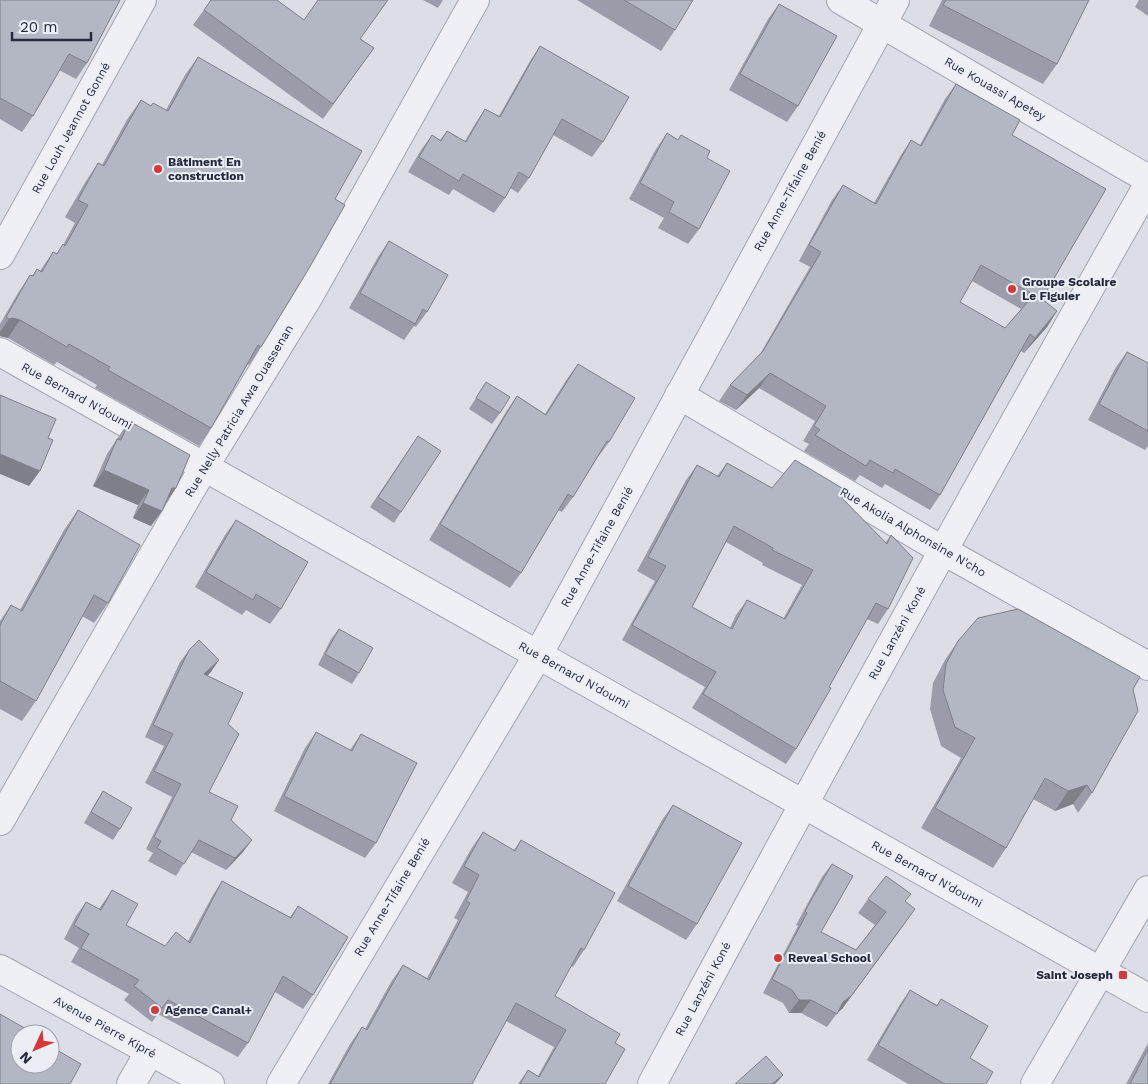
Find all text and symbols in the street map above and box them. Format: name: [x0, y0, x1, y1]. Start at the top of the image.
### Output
scale bar: [12, 10, 91, 42]
text: 20 m: [20, 18, 58, 36]
street label: Rue Kouassi Apetey: [942, 54, 1049, 124]
street label: Rue Louh Jeannot Gonné: [29, 60, 113, 196]
street label: Rue Anne-Tifaine Benié: [751, 128, 829, 254]
place label: Bâtiment En construction: [168, 155, 244, 183]
marker: Bâtiment En construction: [152, 163, 164, 175]
place label: Groupe Scolaire Le Figuier: [1022, 275, 1117, 303]
marker: Groupe Scolaire Le Figuier: [1006, 283, 1018, 295]
street label: Rue Nelly Patricia Awa Ouassenan: [182, 322, 296, 500]
street label: Rue Bernard N'doumi: [19, 360, 135, 432]
street label: Rue Anne-Tifaine Benié: [558, 484, 636, 610]
street label: Rue Akolia Alphonsine N'cho: [837, 484, 989, 580]
street label: Rue Lanzéni Koné: [866, 584, 928, 682]
street label: Rue Bernard N'doumi: [516, 639, 632, 711]
street label: Rue Anne-Tifaine Benié: [351, 835, 433, 959]
street label: Rue Bernard N'doumi: [869, 838, 985, 910]
street label: Rue Lanzéni Koné: [672, 940, 734, 1038]
place label: Reveal School: [788, 951, 871, 965]
marker: Reveal School: [772, 952, 784, 964]
place label: Saint Joseph: [1036, 968, 1113, 982]
marker: Saint Joseph: [1117, 969, 1129, 981]
street label: Avenue Pierre Kipré: [51, 993, 159, 1061]
place label: Agence Canal+: [165, 1003, 252, 1017]
marker: Agence Canal+: [149, 1004, 161, 1016]
north arrow: [10, 1024, 60, 1074]
text: N: [16, 1049, 35, 1067]

